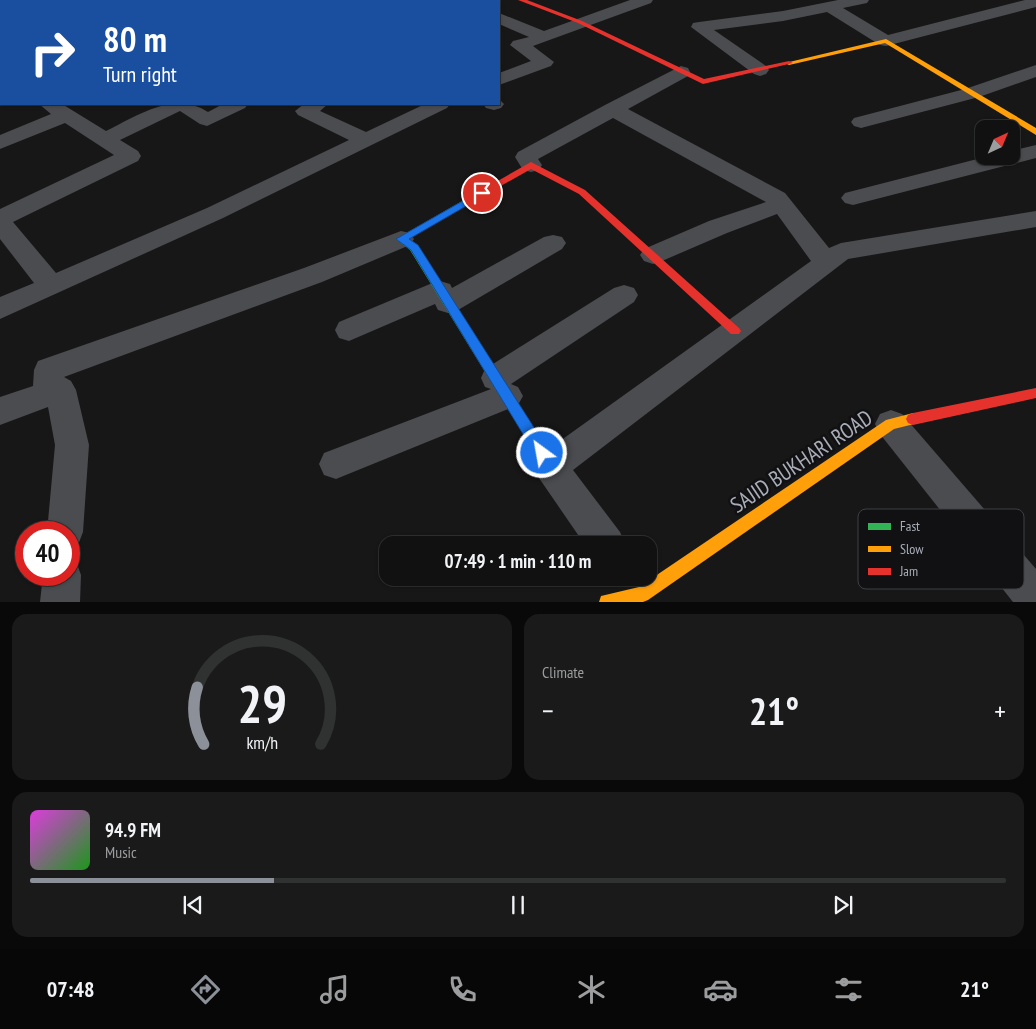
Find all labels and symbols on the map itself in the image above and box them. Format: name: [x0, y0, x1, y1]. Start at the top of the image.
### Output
north arrow: [975, 120, 1020, 165]
pin: [461, 172, 503, 214]
street label: SAJID BUKHARI ROAD: [725, 403, 877, 519]
position arrow: [515, 426, 567, 478]
legend: [858, 509, 1024, 589]
text: Fast: [900, 517, 920, 535]
speed limit sign: 40: [15, 521, 80, 586]
text: Slow: [900, 540, 924, 558]
text: Jam: [899, 562, 918, 580]

